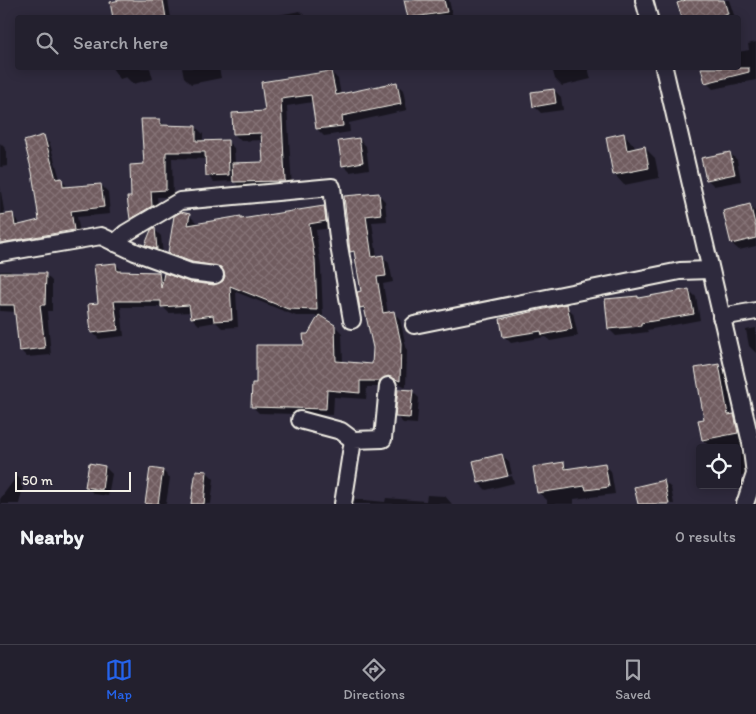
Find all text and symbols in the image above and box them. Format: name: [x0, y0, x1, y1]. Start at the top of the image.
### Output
search box: [15, 15, 741, 70]
icon: search: [33, 29, 61, 57]
text: Search here: [73, 31, 168, 54]
map controls: [696, 444, 741, 489]
button: locate: [696, 444, 741, 489]
scale bar: [15, 469, 131, 492]
text: 50 m: [22, 472, 53, 489]
text: Nearby: [20, 524, 84, 549]
text: 0 results: [675, 527, 736, 546]
tab: Map: [105, 656, 133, 703]
tab: Directions: [343, 656, 405, 703]
tab: Saved: [615, 656, 651, 703]

